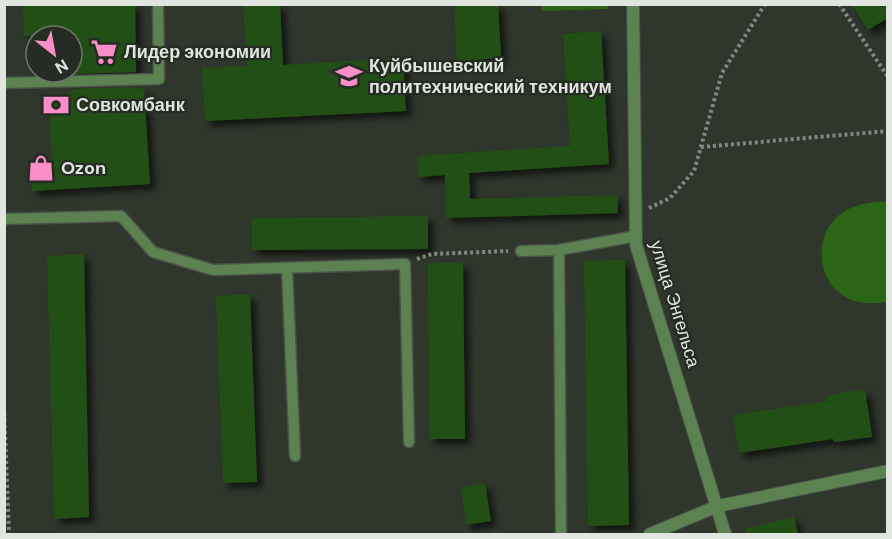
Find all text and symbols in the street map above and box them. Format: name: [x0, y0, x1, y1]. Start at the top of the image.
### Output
north arrow: [24, 24, 84, 84]
supermarket icon: Лидер экономии: [89, 37, 119, 67]
place label: Лидер экономии: [124, 40, 271, 64]
text: N: [51, 54, 72, 78]
place label: Куйбышевский политехнический техникум: [369, 54, 612, 99]
school or university icon: Куйбышевский политехнический техникум: [334, 61, 364, 91]
bank icon: Совкомбанк: [41, 90, 71, 120]
place label: Совкомбанк: [76, 93, 186, 117]
shop icon: Ozon: [26, 153, 56, 183]
place label: Ozon: [61, 156, 106, 180]
street label: улица Энгельса: [644, 238, 706, 371]

